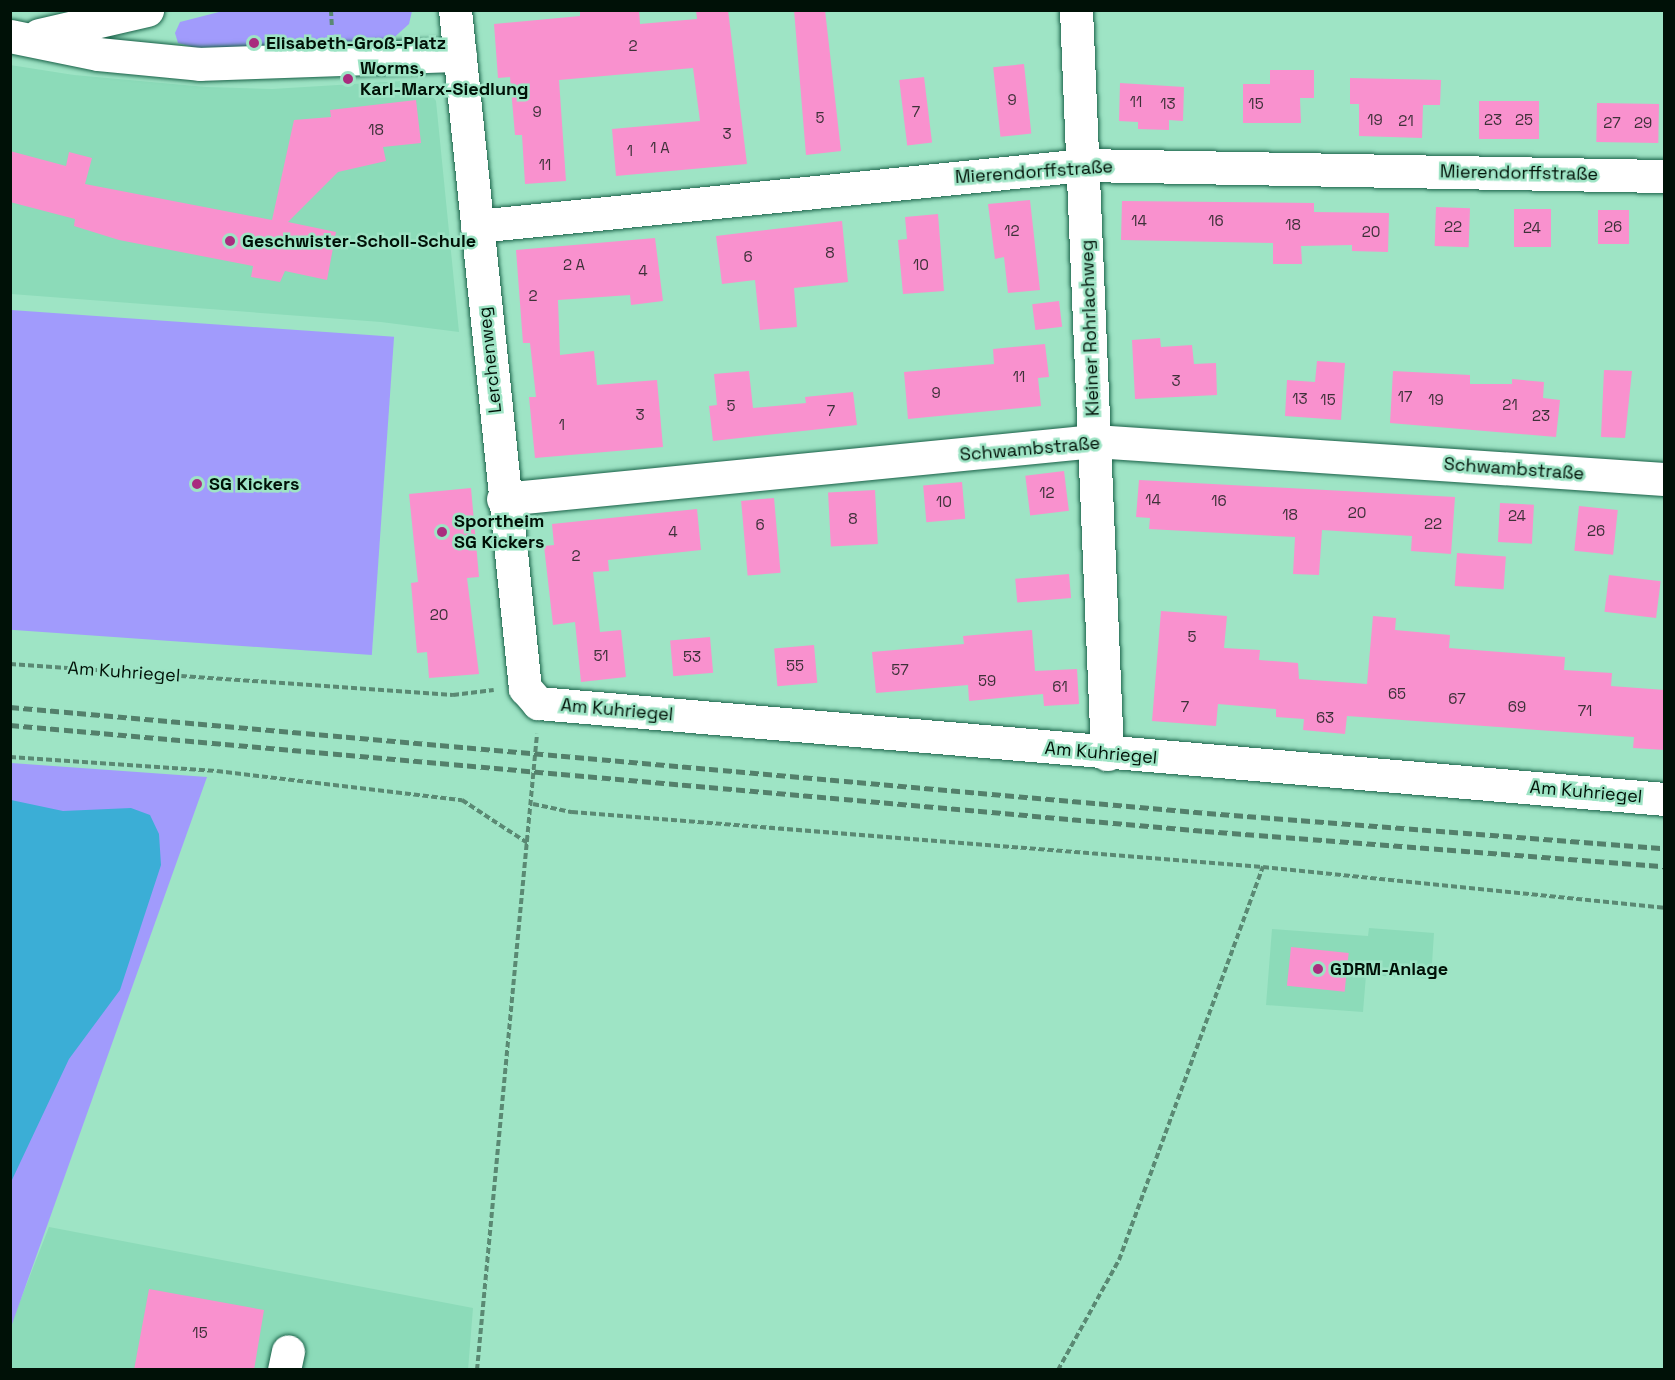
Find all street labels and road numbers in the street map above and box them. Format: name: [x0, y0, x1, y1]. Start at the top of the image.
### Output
street label: Mierendorffstraße: [954, 156, 1114, 188]
street label: Mierendorffstraße: [1440, 161, 1598, 185]
street label: Kleiner Rohrlachweg: [1076, 239, 1104, 417]
street label: Lerchenweg: [474, 306, 506, 414]
street label: Schwambstraße: [959, 432, 1101, 466]
street label: Schwambstraße: [1443, 453, 1585, 485]
street label: Am Kuhriegel: [67, 657, 181, 687]
street label: Am Kuhriegel: [560, 694, 674, 726]
street label: Am Kuhriegel: [1044, 737, 1158, 769]
street label: Am Kuhriegel: [1529, 776, 1643, 808]

